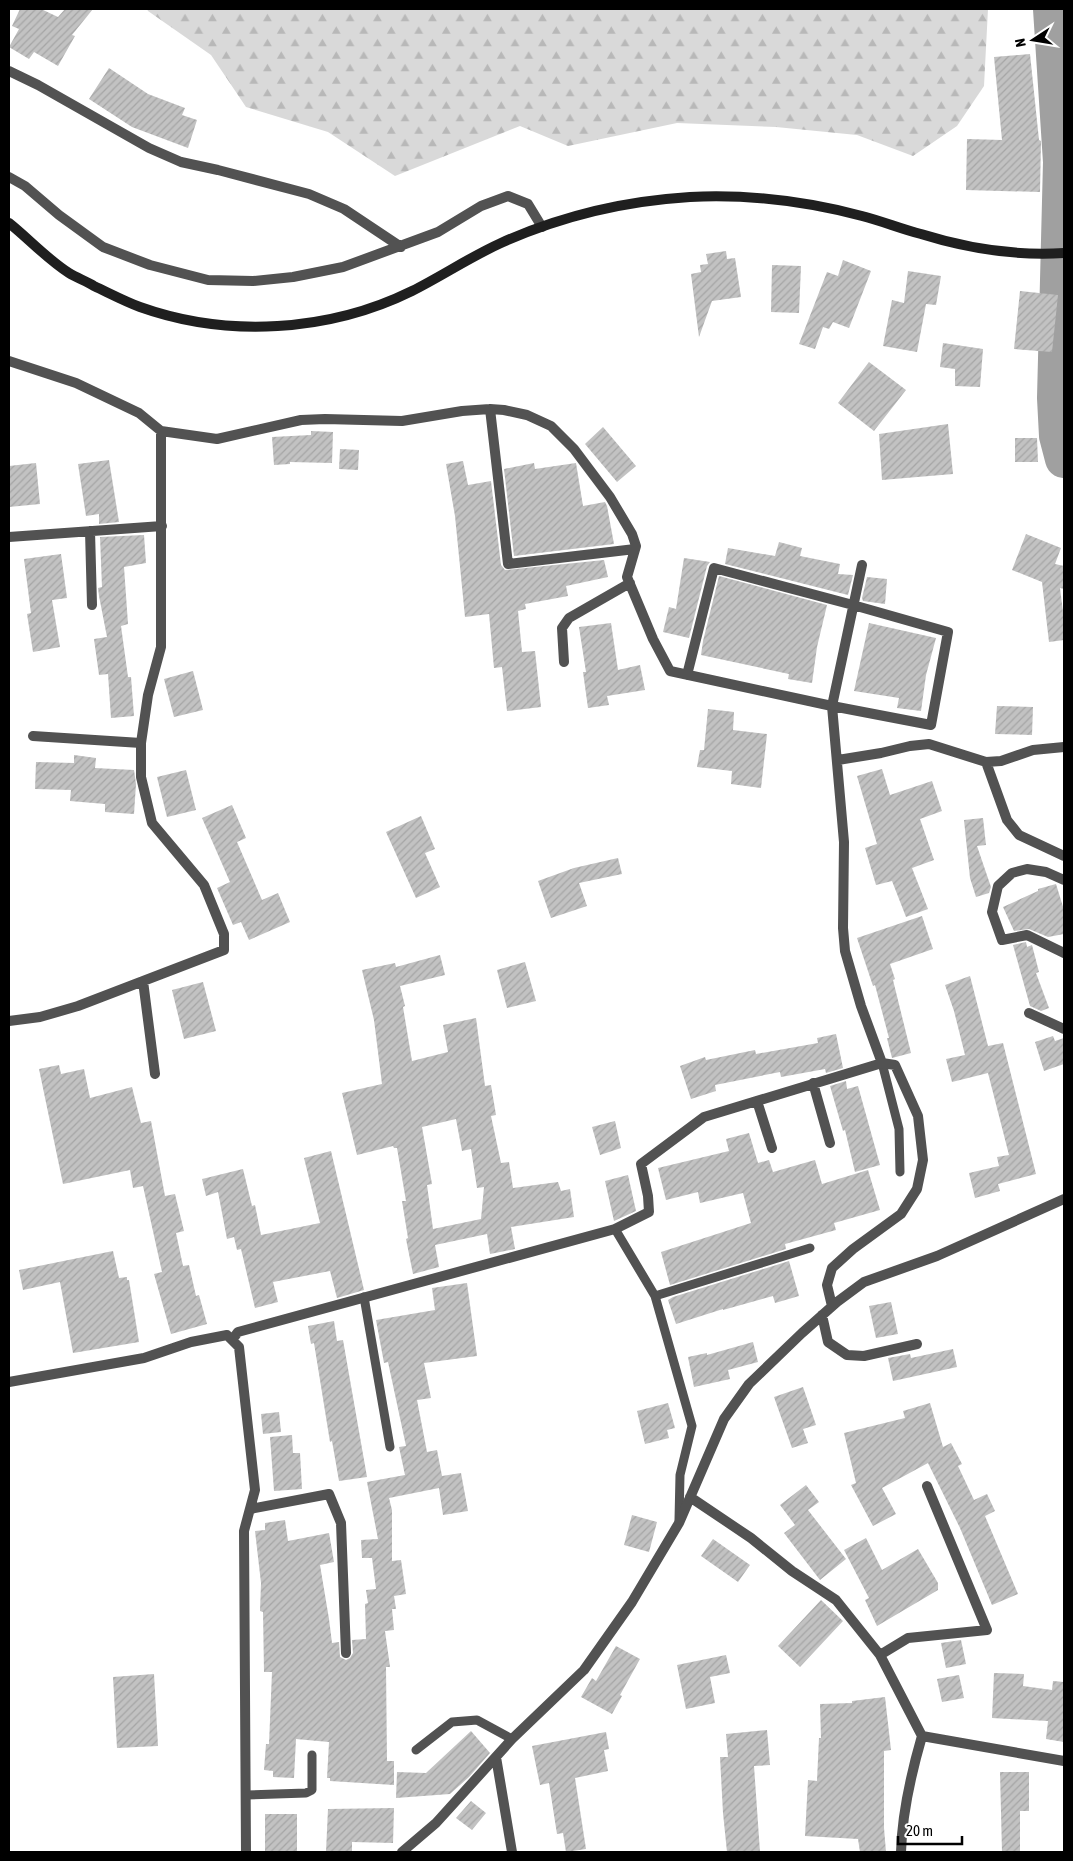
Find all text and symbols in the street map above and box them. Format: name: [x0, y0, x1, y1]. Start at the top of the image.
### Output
north arrow: [1008, 15, 1058, 65]
text: N: [1012, 37, 1029, 48]
scale bar: [898, 1814, 962, 1846]
text: 20 m: [906, 1822, 933, 1839]

